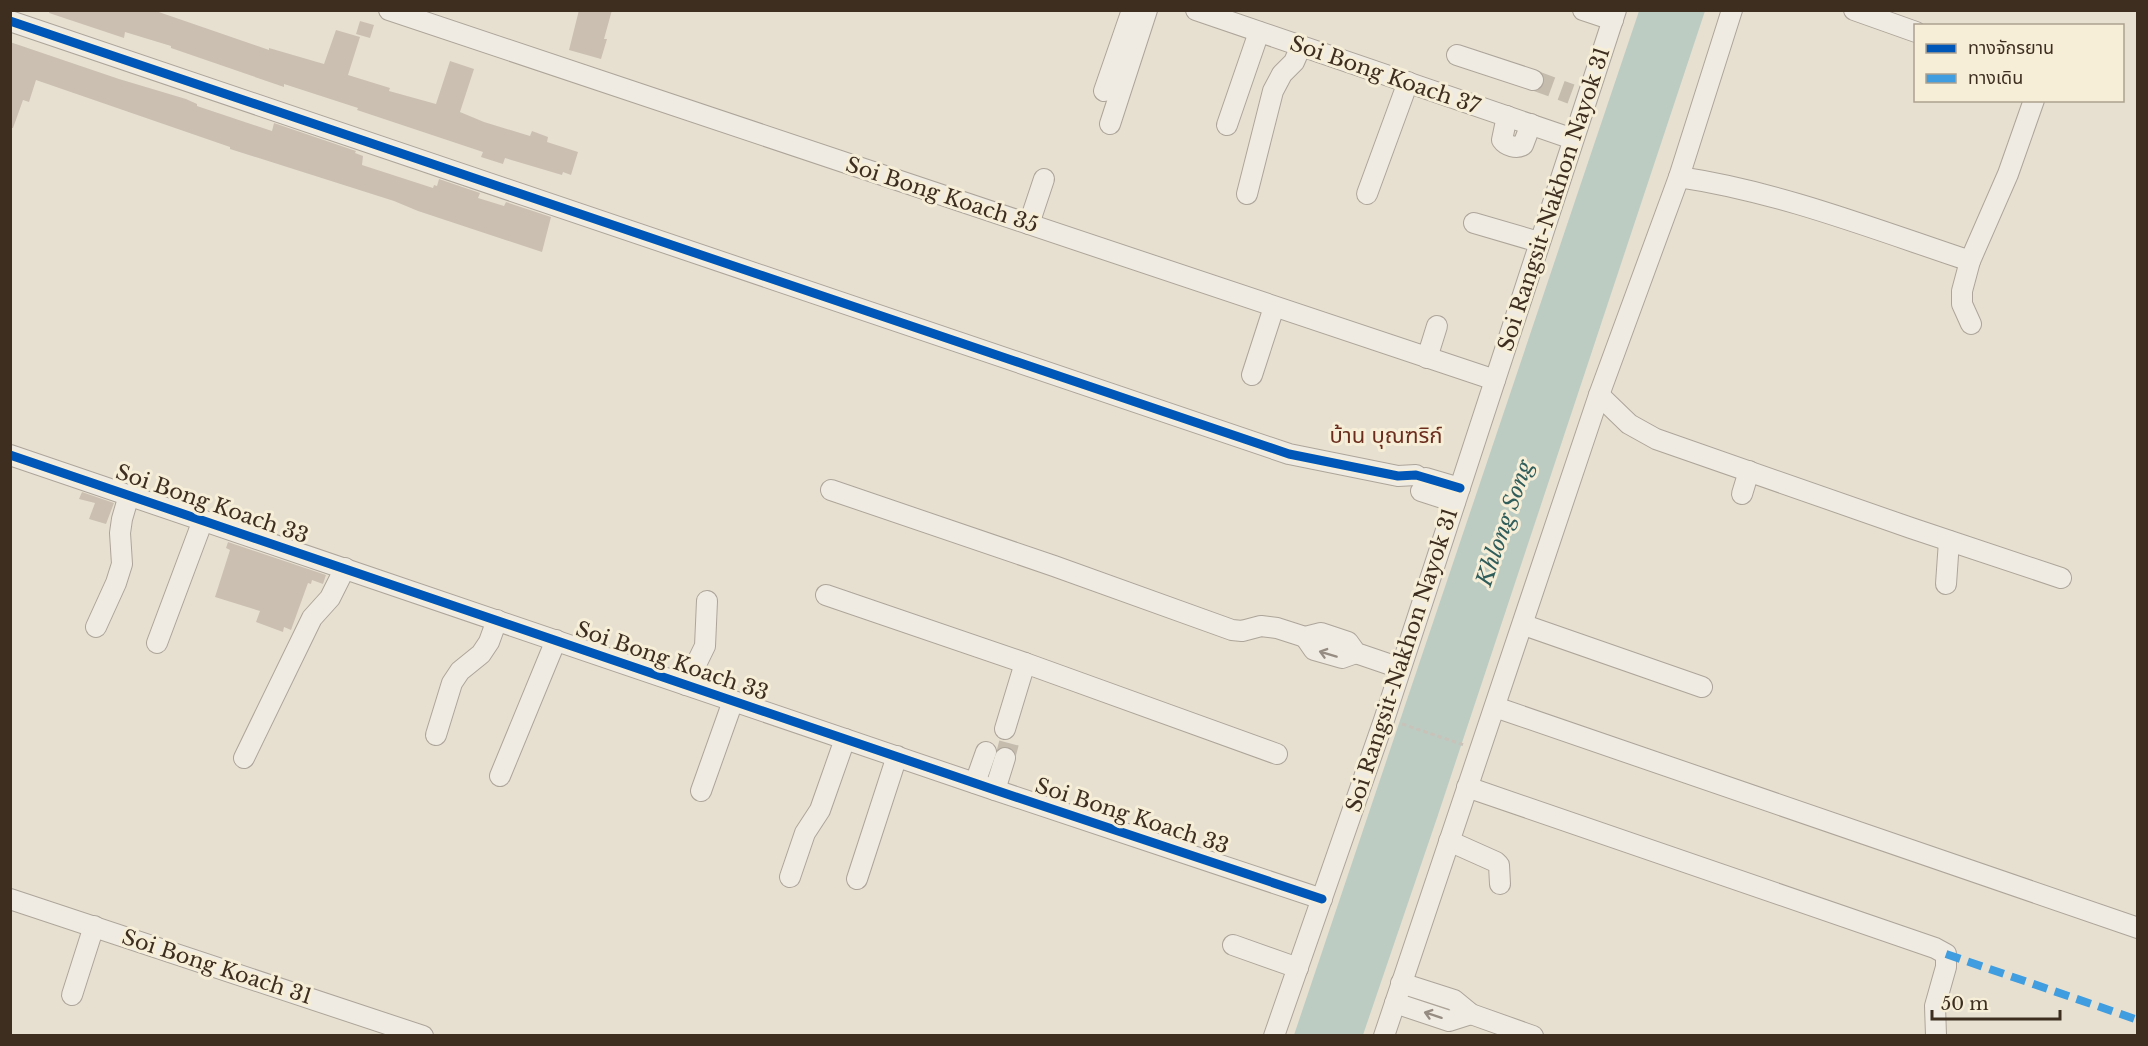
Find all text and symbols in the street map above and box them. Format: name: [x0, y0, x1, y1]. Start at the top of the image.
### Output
legend: [1914, 24, 2124, 102]
street label: Soi Bong Koach 37: [1286, 30, 1484, 120]
text: ทางจักรยาน: [1968, 37, 2054, 59]
street label: Soi Rangsit-Nakhon Nayok 31: [1492, 44, 1616, 354]
text: ทางเดิน: [1968, 67, 2023, 89]
street label: Soi Bong Koach 35: [842, 152, 1042, 238]
district label: บ้าน บุณฑริก์: [1329, 422, 1443, 449]
water label: Khlong Song: [1470, 455, 1539, 591]
street label: Soi Bong Koach 33: [112, 459, 312, 549]
street label: Soi Rangsit-Nakhon Nayok 31: [1340, 505, 1464, 815]
street label: Soi Bong Koach 33: [572, 616, 772, 706]
one-way arrow: [1319, 648, 1338, 659]
street label: Soi Bong Koach 33: [1032, 772, 1232, 860]
street label: Soi Bong Koach 31: [119, 924, 315, 1010]
scale bar: [1932, 983, 2060, 1021]
text: 50 m: [1941, 993, 1989, 1015]
one-way arrow: [1424, 1009, 1443, 1020]

